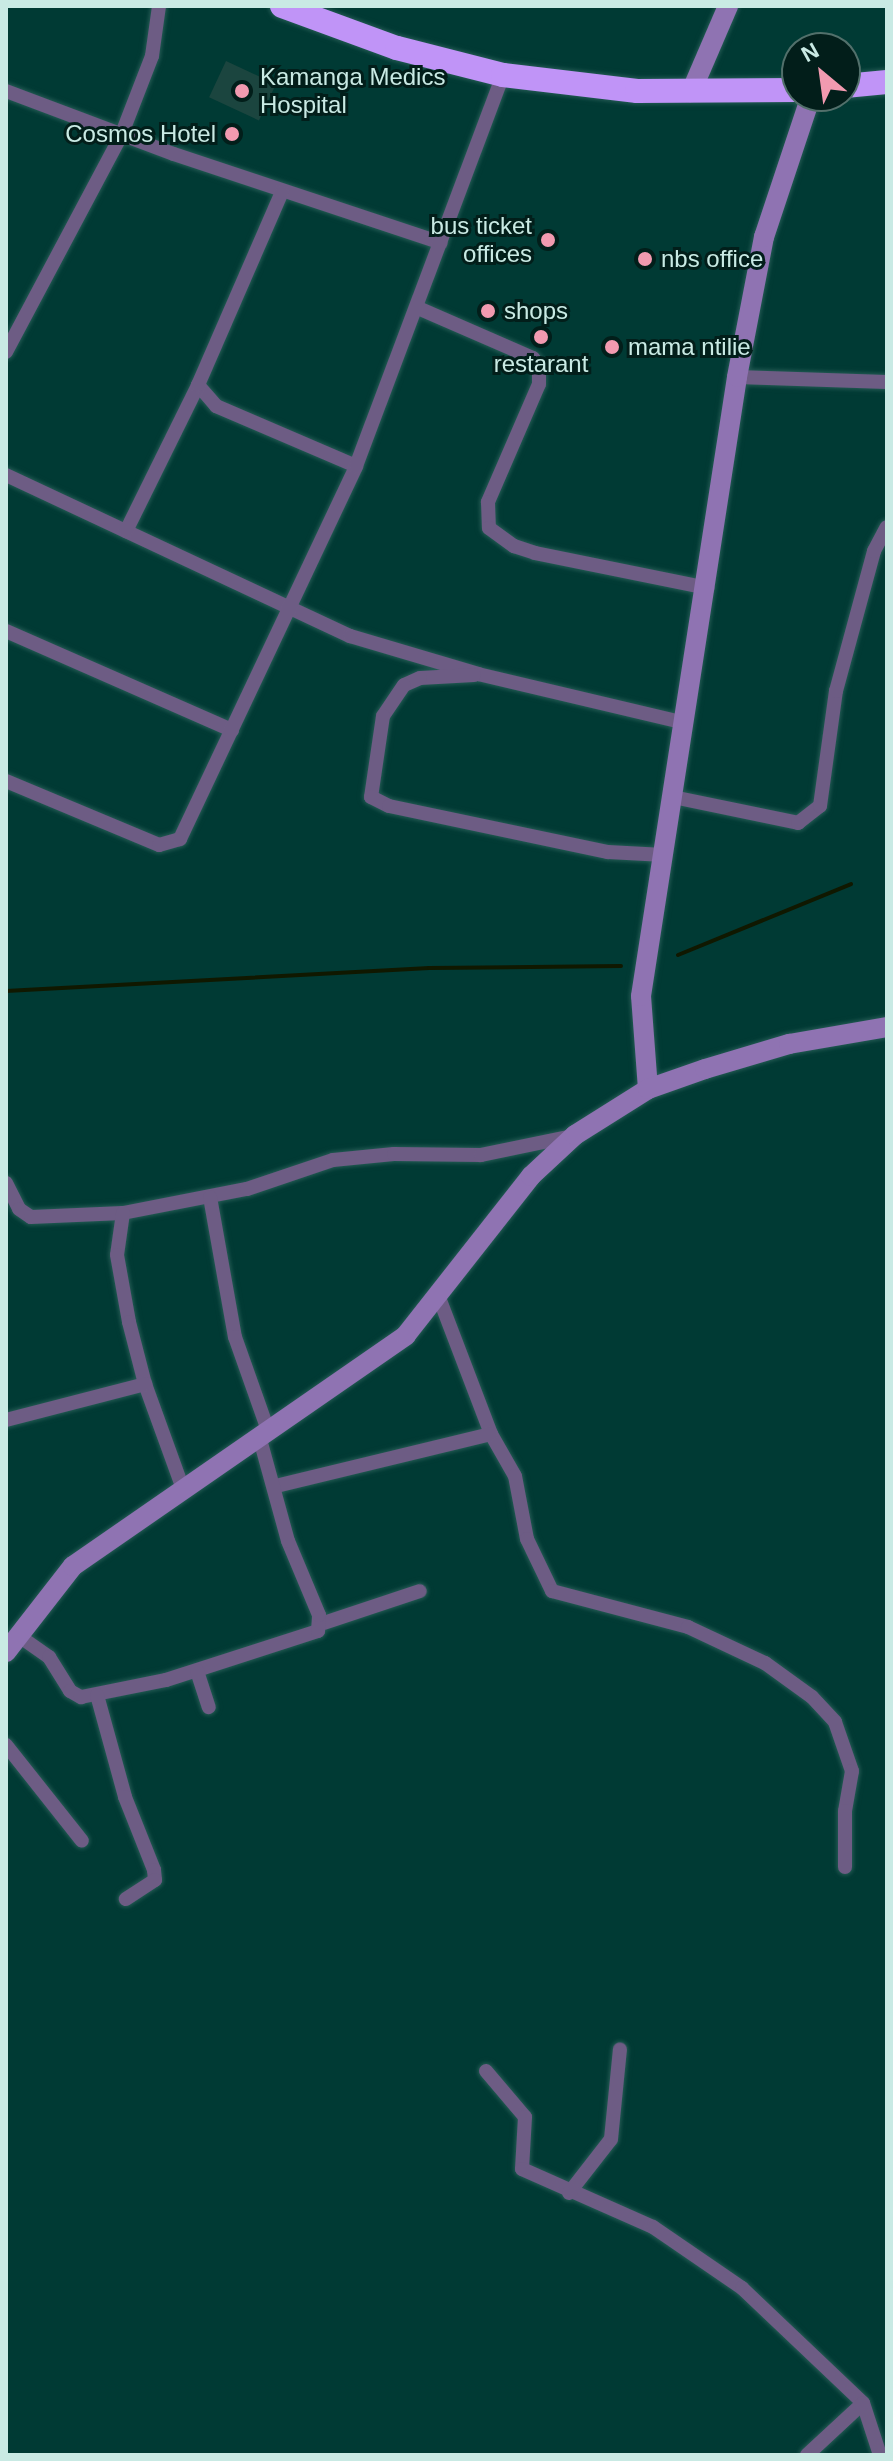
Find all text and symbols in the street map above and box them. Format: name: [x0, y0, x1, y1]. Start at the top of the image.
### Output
north arrow: [781, 32, 861, 112]
text: N: [797, 38, 823, 67]
place label: Kamanga Medics Hospital: [260, 63, 445, 119]
marker: Kamanga Medics Hospital: [231, 80, 253, 102]
place label: Cosmos Hotel: [65, 120, 216, 148]
marker: Cosmos Hotel: [223, 125, 241, 143]
place label: bus ticket offices: [431, 212, 532, 268]
marker: bus ticket offices: [539, 231, 557, 249]
place label: nbs office: [661, 245, 763, 273]
marker: nbs office: [636, 250, 654, 268]
place label: shops: [504, 297, 568, 325]
marker: shops: [479, 302, 497, 320]
marker: restarant: [532, 328, 550, 346]
place label: mama ntilie: [628, 333, 751, 361]
marker: mama ntilie: [603, 338, 621, 356]
place label: restarant: [494, 350, 588, 378]

